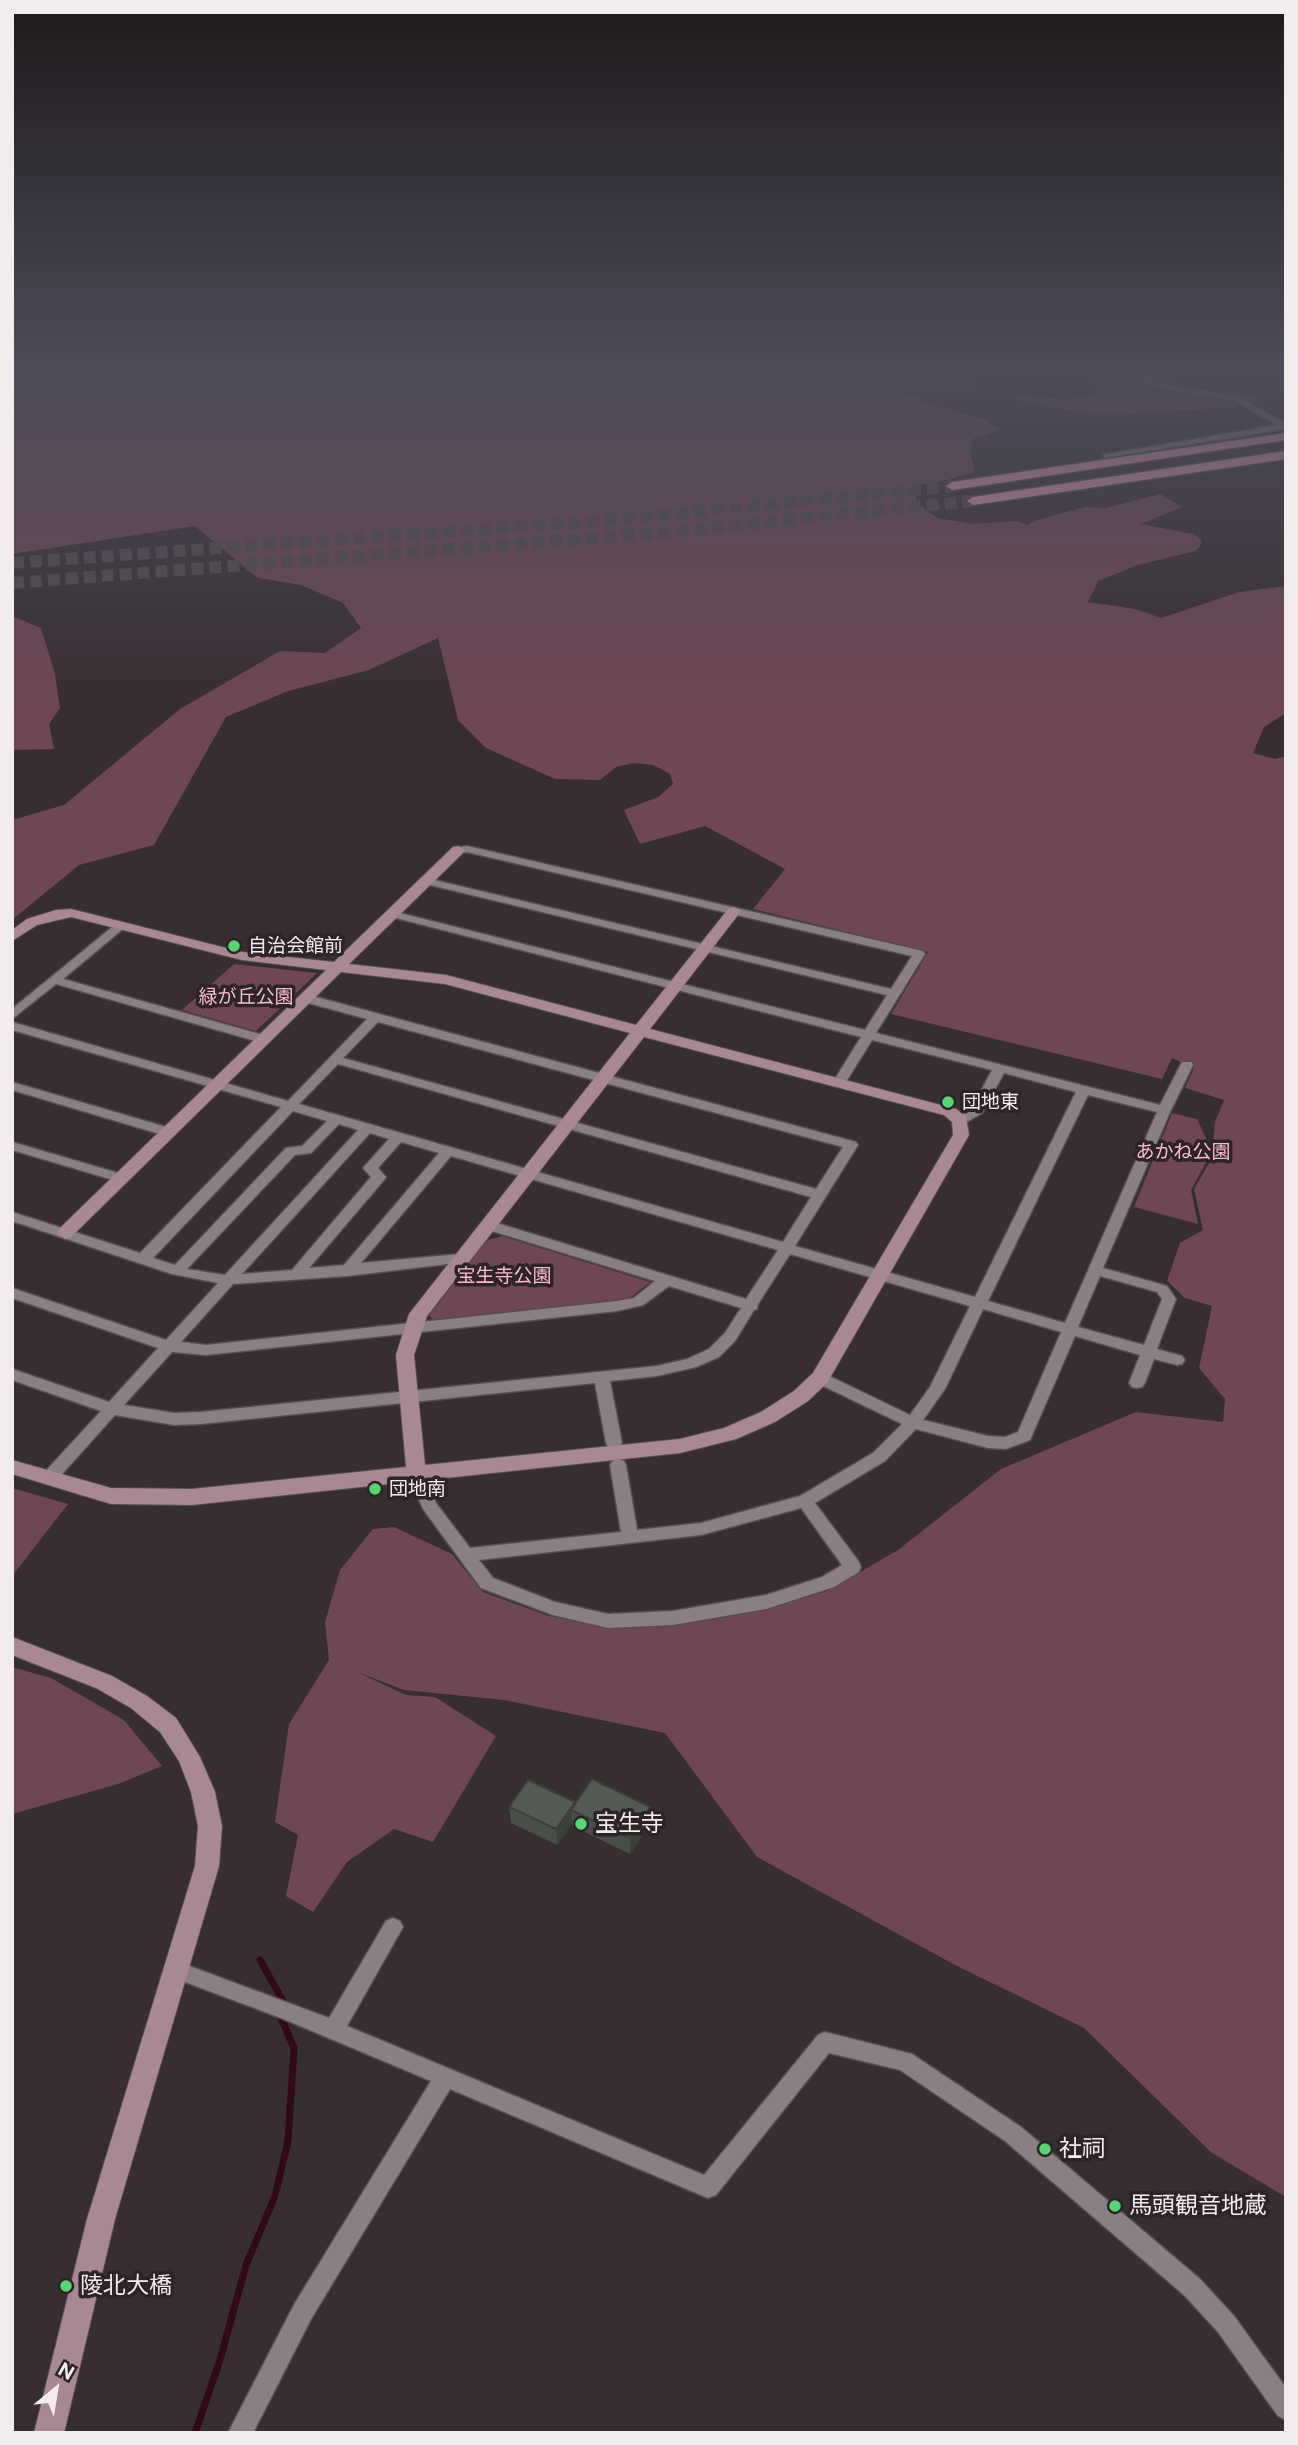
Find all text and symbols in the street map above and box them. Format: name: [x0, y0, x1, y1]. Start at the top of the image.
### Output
place label: 自治会館前: [248, 935, 343, 957]
marker: 自治会館前: [226, 938, 242, 954]
park label: 緑が丘公園: [199, 986, 293, 1008]
place label: 団地東: [962, 1091, 1019, 1113]
marker: 団地東: [940, 1094, 956, 1110]
park label: あかね公園: [1136, 1141, 1230, 1163]
park label: 宝生寺公園: [457, 1265, 551, 1287]
place label: 団地南: [389, 1478, 446, 1500]
marker: 団地南: [367, 1481, 383, 1497]
place label: 宝生寺: [595, 1810, 664, 1838]
marker: 宝生寺: [573, 1816, 589, 1832]
place label: 社祠: [1059, 2135, 1105, 2163]
marker: 社祠: [1037, 2141, 1053, 2157]
place label: 馬頭観音地蔵: [1129, 2192, 1267, 2220]
marker: 馬頭観音地蔵: [1107, 2198, 1123, 2214]
place label: 陵北大橋: [80, 2272, 172, 2300]
marker: 陵北大橋: [58, 2278, 74, 2294]
north arrow: [21, 2354, 91, 2424]
text: N: [55, 2358, 78, 2384]

